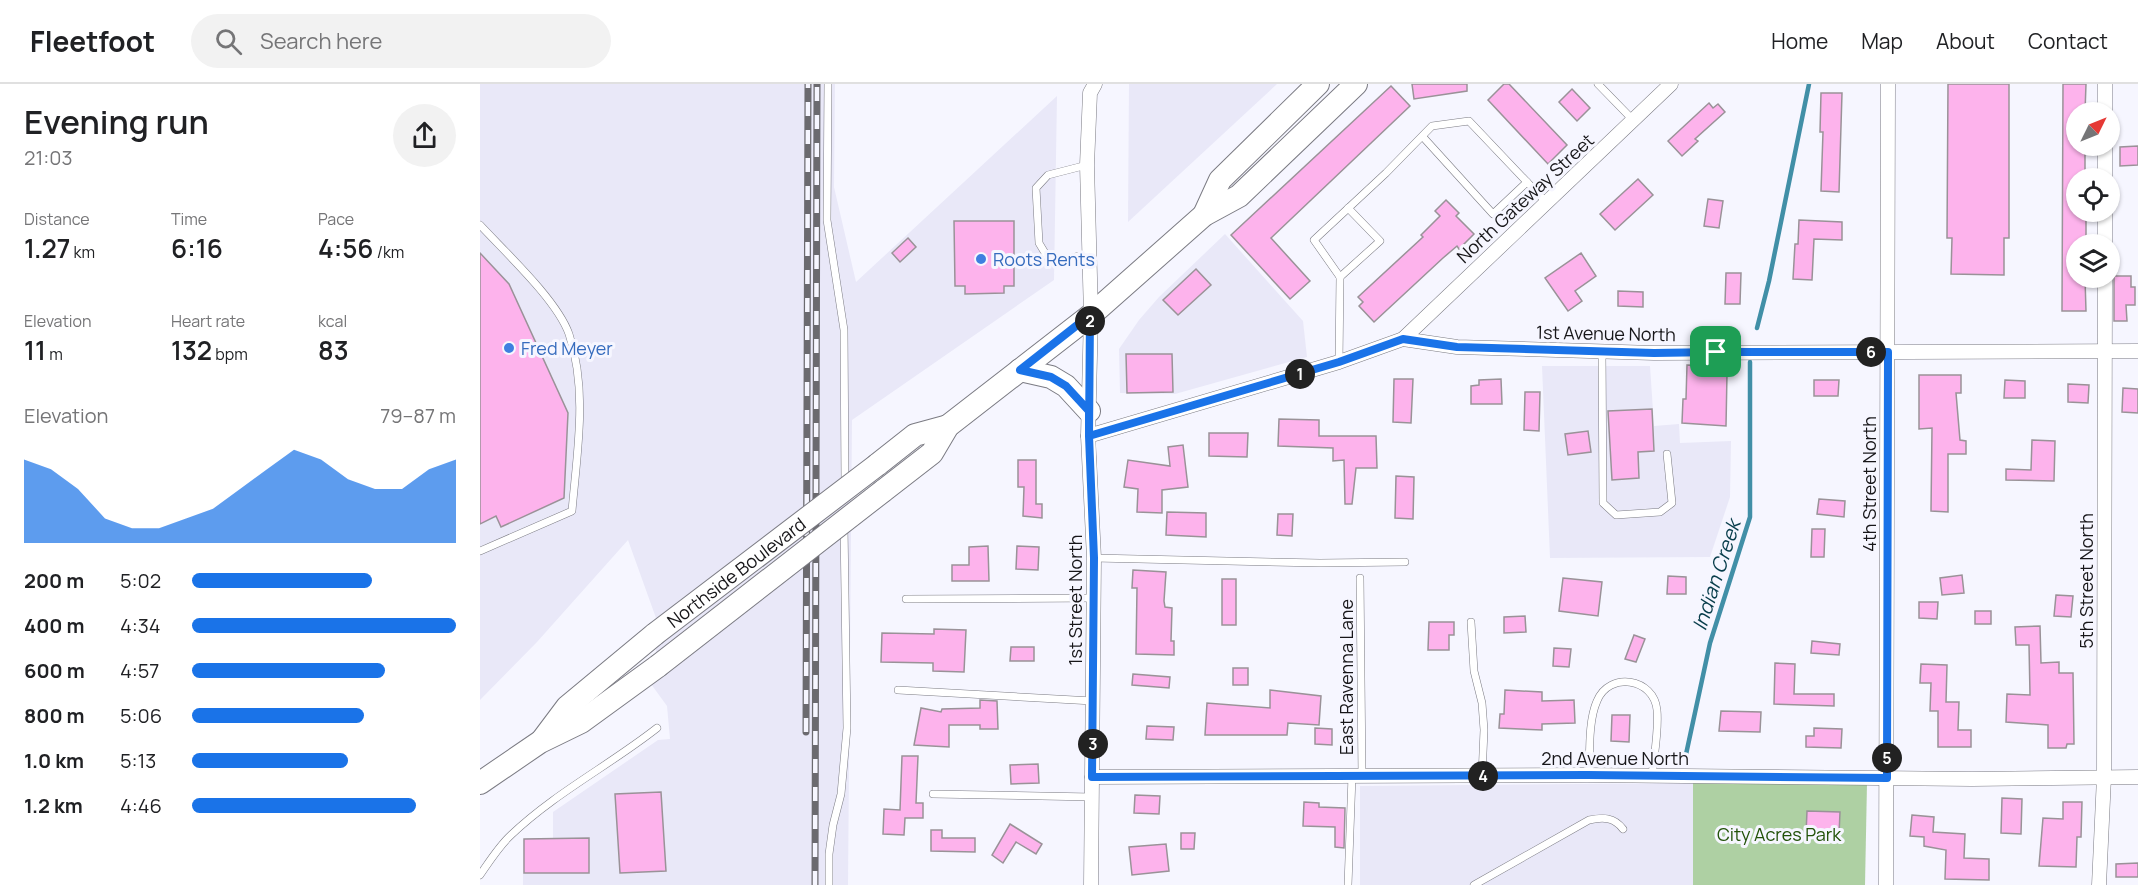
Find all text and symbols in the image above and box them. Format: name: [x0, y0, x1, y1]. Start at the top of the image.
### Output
search box: [191, 14, 611, 68]
text: Fleetfoot: [30, 22, 155, 60]
icon: search: [212, 25, 245, 58]
text: Search here: [260, 26, 382, 56]
text: Home: [1771, 27, 1828, 55]
text: Map: [1861, 27, 1903, 55]
text: About: [1936, 27, 1995, 55]
text: Contact: [2028, 27, 2108, 55]
text: Evening run: [24, 99, 209, 144]
north arrow: [2066, 102, 2120, 156]
map controls: [2066, 102, 2120, 288]
button: share: [393, 104, 456, 167]
street label: North Gateway Street: [1451, 128, 1599, 268]
text: 21:03: [24, 144, 72, 171]
button: locate: [2066, 168, 2120, 222]
text: Distance: [24, 208, 90, 230]
text: Time: [171, 208, 207, 230]
text: Pace: [318, 208, 354, 230]
text: 1.27: [24, 230, 70, 266]
text: 6:16: [171, 230, 223, 266]
text: 4:56: [318, 230, 374, 266]
button: layers: [2066, 234, 2120, 288]
text: km: [70, 241, 95, 263]
text: /km: [374, 241, 404, 263]
place label: Roots Rents: [993, 247, 1095, 271]
marker: Roots Rents: [974, 252, 988, 266]
pin: 2: [1075, 306, 1105, 336]
text: Elevation: [24, 310, 92, 332]
text: Heart rate: [171, 310, 245, 332]
text: kcal: [318, 310, 347, 332]
text: 2: [1085, 310, 1095, 332]
street label: 1st Avenue North: [1536, 320, 1676, 346]
pin: [1690, 326, 1741, 377]
text: 11: [24, 332, 46, 368]
text: 132: [171, 332, 212, 368]
text: 83: [318, 332, 349, 368]
icon: arrive: [1699, 335, 1732, 368]
place label: Fred Meyer: [521, 336, 613, 360]
pin: 6: [1856, 337, 1886, 367]
marker: Fred Meyer: [502, 341, 516, 355]
text: 6: [1866, 341, 1876, 363]
text: m: [46, 343, 63, 365]
text: bpm: [212, 343, 248, 365]
pin: 1: [1285, 359, 1315, 389]
text: 1: [1296, 363, 1304, 385]
text: Elevation: [24, 402, 108, 429]
text: 79–87 m: [380, 402, 456, 429]
street label: 4th Street North: [1857, 416, 1881, 552]
street label: Northside Boulevard: [662, 512, 810, 633]
water label: Indian Creek: [1685, 513, 1747, 634]
street label: 5th Street North: [2074, 513, 2098, 649]
street label: 1st Street North: [1063, 534, 1087, 666]
text: 200 m: [24, 567, 84, 594]
text: 5:02: [120, 567, 161, 594]
street label: East Ravenna Lane: [1334, 599, 1358, 755]
text: 400 m: [24, 612, 84, 639]
text: 4:34: [120, 612, 161, 639]
text: 600 m: [24, 657, 85, 684]
text: 4:57: [120, 657, 159, 684]
text: 800 m: [24, 702, 85, 729]
text: 5:06: [120, 702, 162, 729]
pin: 3: [1078, 729, 1108, 759]
text: 3: [1088, 733, 1098, 755]
pin: 5: [1872, 743, 1902, 773]
street label: 2nd Avenue North: [1541, 746, 1689, 770]
text: 1.0 km: [24, 747, 84, 774]
text: 5:13: [120, 747, 156, 774]
text: 5: [1882, 747, 1892, 769]
pin: 4: [1468, 761, 1498, 791]
text: 4: [1478, 765, 1488, 787]
text: 1.2 km: [24, 792, 83, 819]
text: 4:46: [120, 792, 162, 819]
park label: City Acres Park: [1717, 822, 1842, 846]

